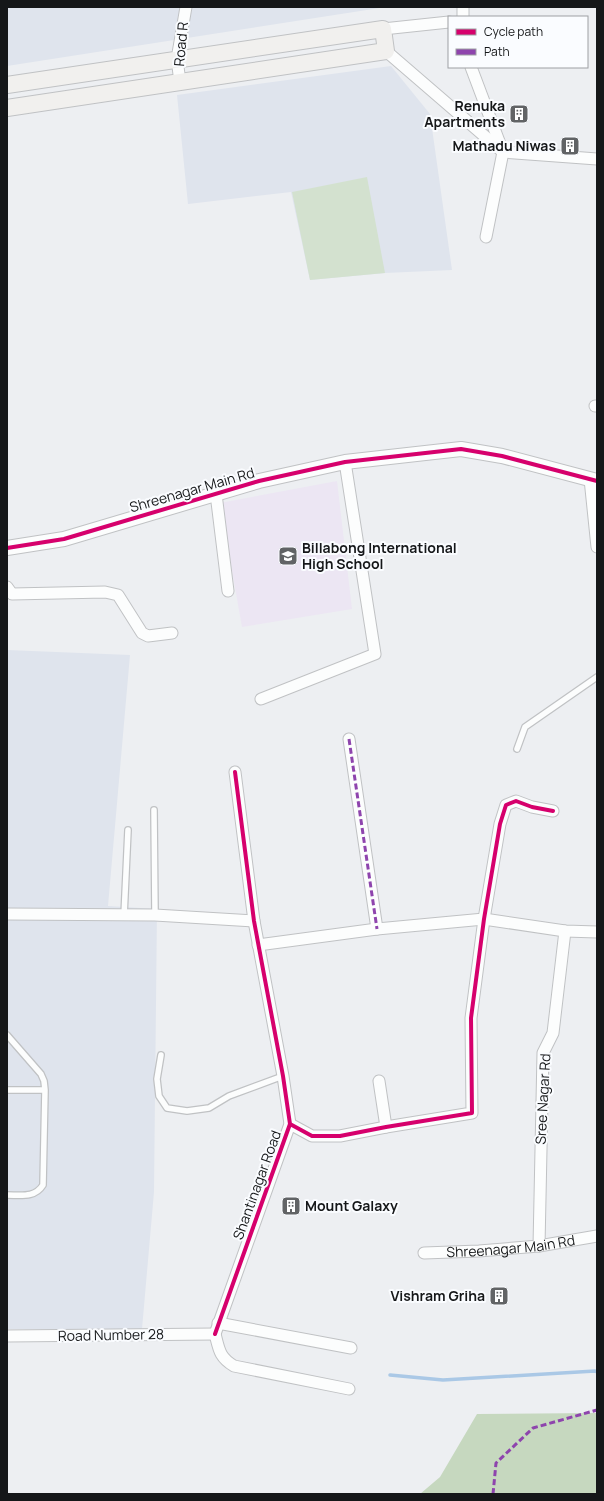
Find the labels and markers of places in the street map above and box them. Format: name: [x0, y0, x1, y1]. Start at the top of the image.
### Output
place label: Renuka Apartments: [424, 96, 505, 131]
building icon: Renuka Apartments: [508, 103, 530, 125]
building icon: Mathadu Niwas: [559, 135, 581, 157]
place label: Mathadu Niwas: [452, 136, 556, 155]
place label: Billabong International High School: [302, 538, 457, 573]
school or university icon: Billabong International High School: [277, 545, 299, 567]
building icon: Mount Galaxy: [280, 1195, 302, 1217]
place label: Mount Galaxy: [305, 1196, 398, 1215]
building icon: Vishram Griha: [488, 1285, 510, 1307]
place label: Vishram Griha: [391, 1286, 485, 1305]

